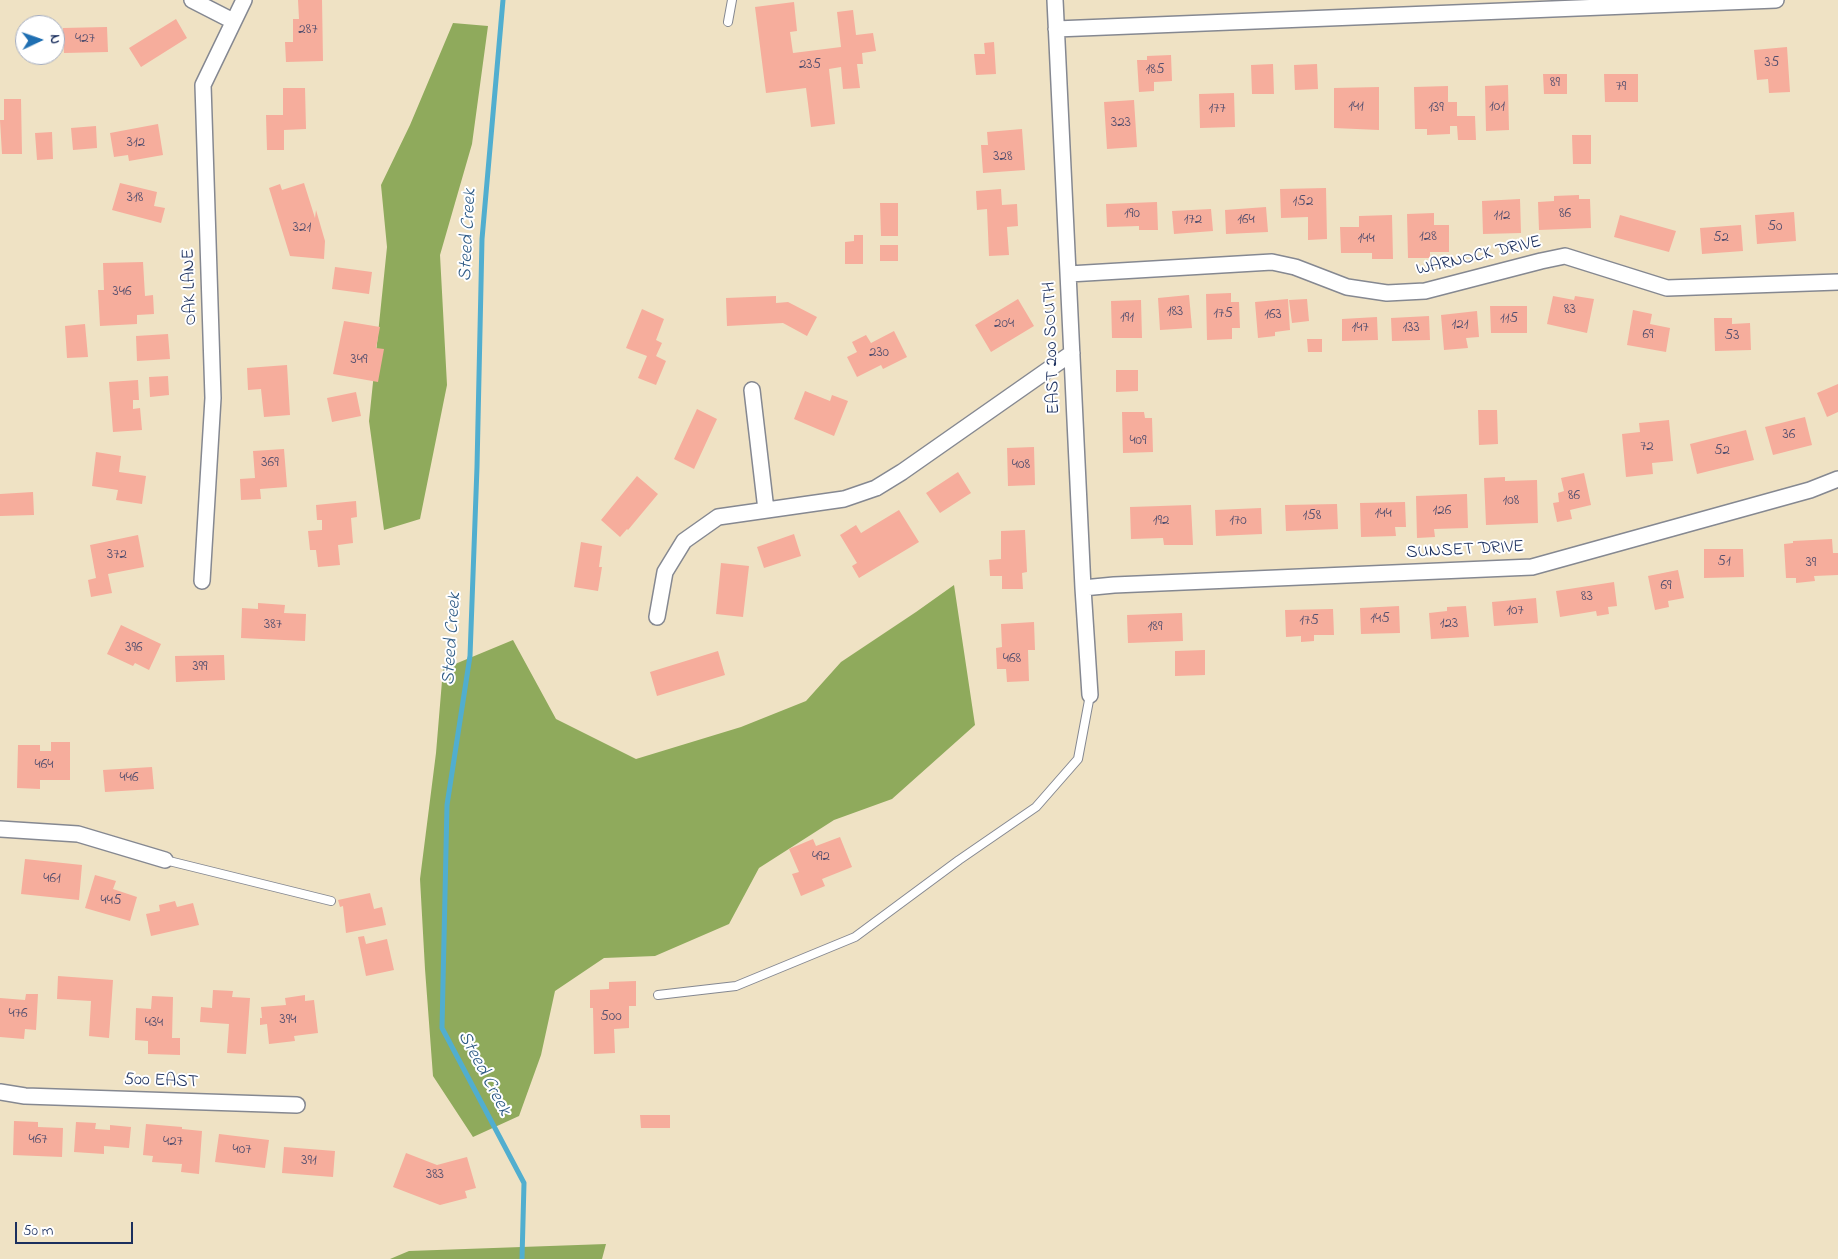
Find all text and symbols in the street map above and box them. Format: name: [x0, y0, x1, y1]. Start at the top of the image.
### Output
north arrow: [15, 15, 65, 65]
house number: 287: [298, 22, 318, 40]
house number: 427: [75, 31, 95, 49]
text: N: [44, 34, 65, 45]
house number: 35: [1765, 55, 1779, 73]
house number: 235: [799, 57, 821, 75]
house number: 185: [1146, 62, 1164, 80]
house number: 89: [1550, 75, 1560, 93]
house number: 79: [1616, 79, 1626, 97]
house number: 141: [1348, 99, 1364, 117]
house number: 101: [1489, 99, 1505, 117]
house number: 139: [1428, 100, 1444, 118]
house number: 177: [1208, 101, 1226, 119]
house number: 323: [1111, 115, 1131, 133]
house number: 312: [127, 135, 145, 153]
house number: 328: [993, 149, 1013, 167]
water label: Steed Creek: [455, 188, 483, 282]
house number: 318: [127, 190, 143, 208]
house number: 152: [1293, 194, 1313, 212]
house number: 190: [1124, 206, 1140, 224]
house number: 86: [1559, 206, 1571, 224]
house number: 112: [1494, 208, 1510, 226]
house number: 172: [1184, 212, 1202, 230]
house number: 164: [1237, 212, 1255, 230]
house number: 50: [1767, 219, 1783, 237]
house number: 321: [293, 220, 311, 238]
house number: 128: [1419, 229, 1437, 247]
house number: 52: [1713, 230, 1729, 248]
house number: 144: [1357, 231, 1375, 249]
street label: WARNOCK DRIVE: [1414, 232, 1544, 282]
street label: OAK LANE: [179, 248, 203, 326]
street label: EAST 200 SOUTH: [1040, 281, 1066, 415]
house number: 346: [113, 284, 131, 302]
house number: 83: [1564, 302, 1576, 320]
house number: 183: [1167, 304, 1183, 322]
house number: 175: [1213, 306, 1233, 324]
house number: 163: [1264, 307, 1282, 325]
house number: 191: [1120, 310, 1134, 328]
house number: 115: [1500, 311, 1518, 329]
house number: 204: [994, 316, 1014, 334]
house number: 121: [1452, 317, 1468, 335]
house number: 147: [1351, 320, 1369, 338]
house number: 133: [1402, 320, 1420, 338]
house number: 69: [1642, 327, 1654, 345]
house number: 53: [1725, 328, 1739, 346]
house number: 230: [869, 345, 889, 363]
house number: 349: [351, 352, 367, 370]
house number: 36: [1783, 427, 1795, 445]
house number: 409: [1129, 433, 1147, 451]
house number: 72: [1640, 439, 1654, 457]
house number: 52: [1714, 443, 1730, 461]
house number: 369: [261, 455, 279, 473]
house number: 408: [1012, 457, 1030, 475]
house number: 86: [1568, 488, 1580, 506]
house number: 108: [1503, 493, 1519, 511]
house number: 126: [1433, 503, 1451, 521]
house number: 144: [1374, 506, 1392, 524]
house number: 158: [1303, 508, 1321, 526]
house number: 192: [1153, 513, 1169, 531]
house number: 170: [1229, 513, 1247, 531]
street label: SUNSET DRIVE: [1405, 537, 1525, 565]
house number: 372: [107, 547, 127, 565]
house number: 51: [1717, 554, 1731, 572]
house number: 39: [1806, 555, 1816, 573]
house number: 69: [1660, 578, 1672, 596]
house number: 83: [1581, 589, 1593, 607]
water label: Steed Creek: [438, 592, 468, 686]
house number: 107: [1506, 603, 1524, 621]
house number: 145: [1370, 611, 1390, 629]
house number: 175: [1299, 613, 1319, 631]
house number: 123: [1440, 616, 1458, 634]
house number: 387: [264, 617, 282, 635]
house number: 189: [1148, 619, 1162, 637]
house number: 396: [125, 640, 143, 658]
house number: 468: [1003, 651, 1021, 669]
house number: 399: [192, 659, 208, 677]
house number: 464: [35, 757, 53, 775]
house number: 446: [120, 770, 138, 788]
house number: 492: [812, 849, 830, 867]
house number: 461: [43, 871, 61, 889]
house number: 445: [101, 893, 121, 911]
house number: 476: [9, 1006, 27, 1024]
house number: 500: [600, 1009, 622, 1027]
house number: 394: [280, 1012, 296, 1030]
house number: 434: [145, 1015, 163, 1033]
water label: Steed Creek: [451, 1028, 515, 1120]
street label: 500 EAST: [124, 1070, 198, 1094]
house number: 467: [29, 1132, 47, 1150]
house number: 427: [163, 1134, 183, 1152]
house number: 407: [233, 1142, 251, 1160]
house number: 391: [301, 1153, 317, 1171]
house number: 383: [426, 1167, 444, 1185]
scale bar: [18, 1212, 135, 1244]
text: 50 m: [23, 1220, 53, 1242]

